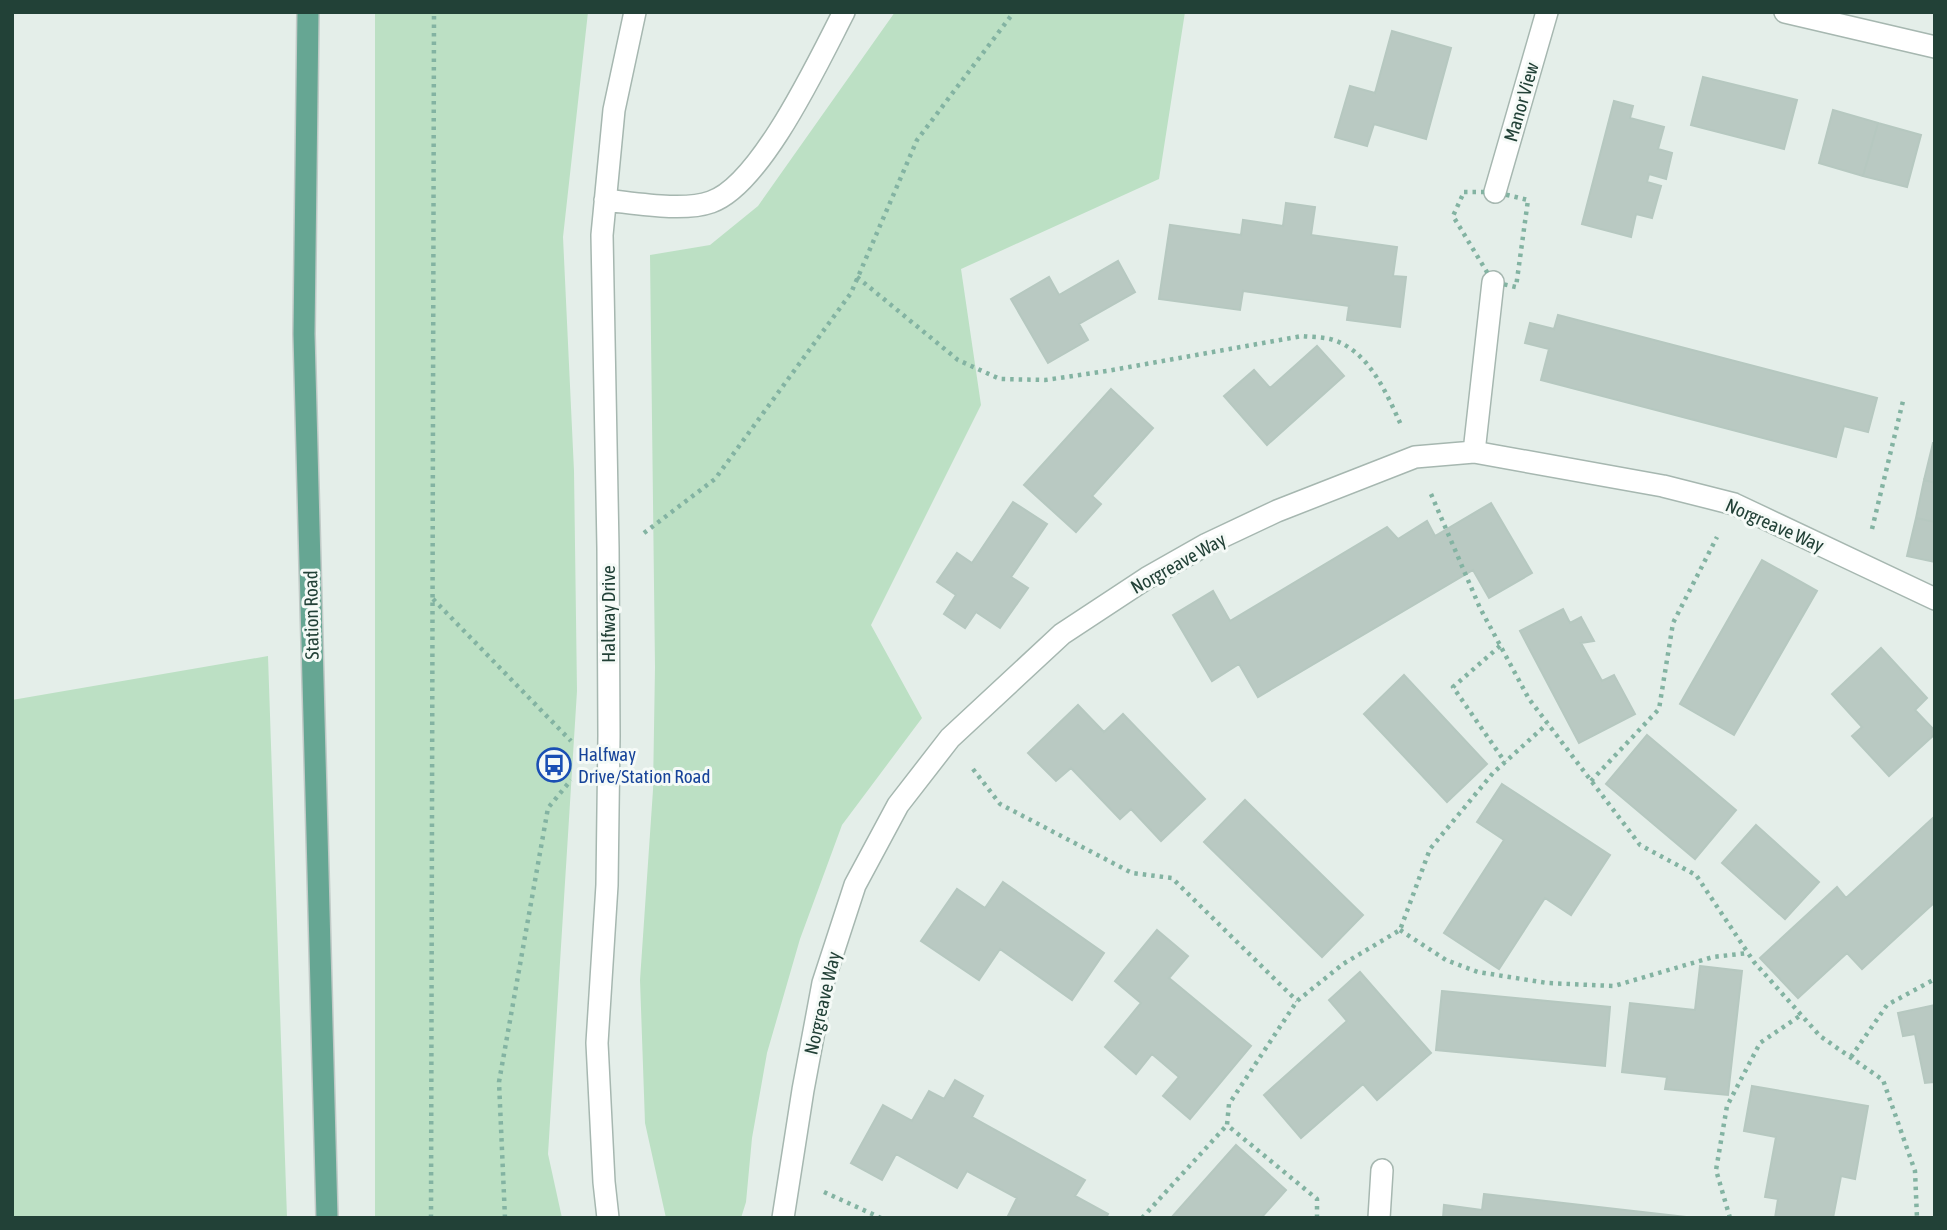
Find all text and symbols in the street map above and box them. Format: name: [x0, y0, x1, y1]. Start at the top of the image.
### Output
street label: Manor View: [1499, 59, 1543, 144]
street label: Norgreave Way: [1722, 494, 1828, 557]
street label: Norgreave Way: [1127, 528, 1229, 598]
street label: Halfway Drive: [597, 565, 619, 663]
street label: Station Road: [299, 570, 323, 660]
place label: Halfway Drive/Station Road: [578, 743, 710, 787]
bus stop icon: Halfway Drive/Station Road: [535, 746, 573, 784]
street label: Norgreave Way: [799, 949, 845, 1057]

